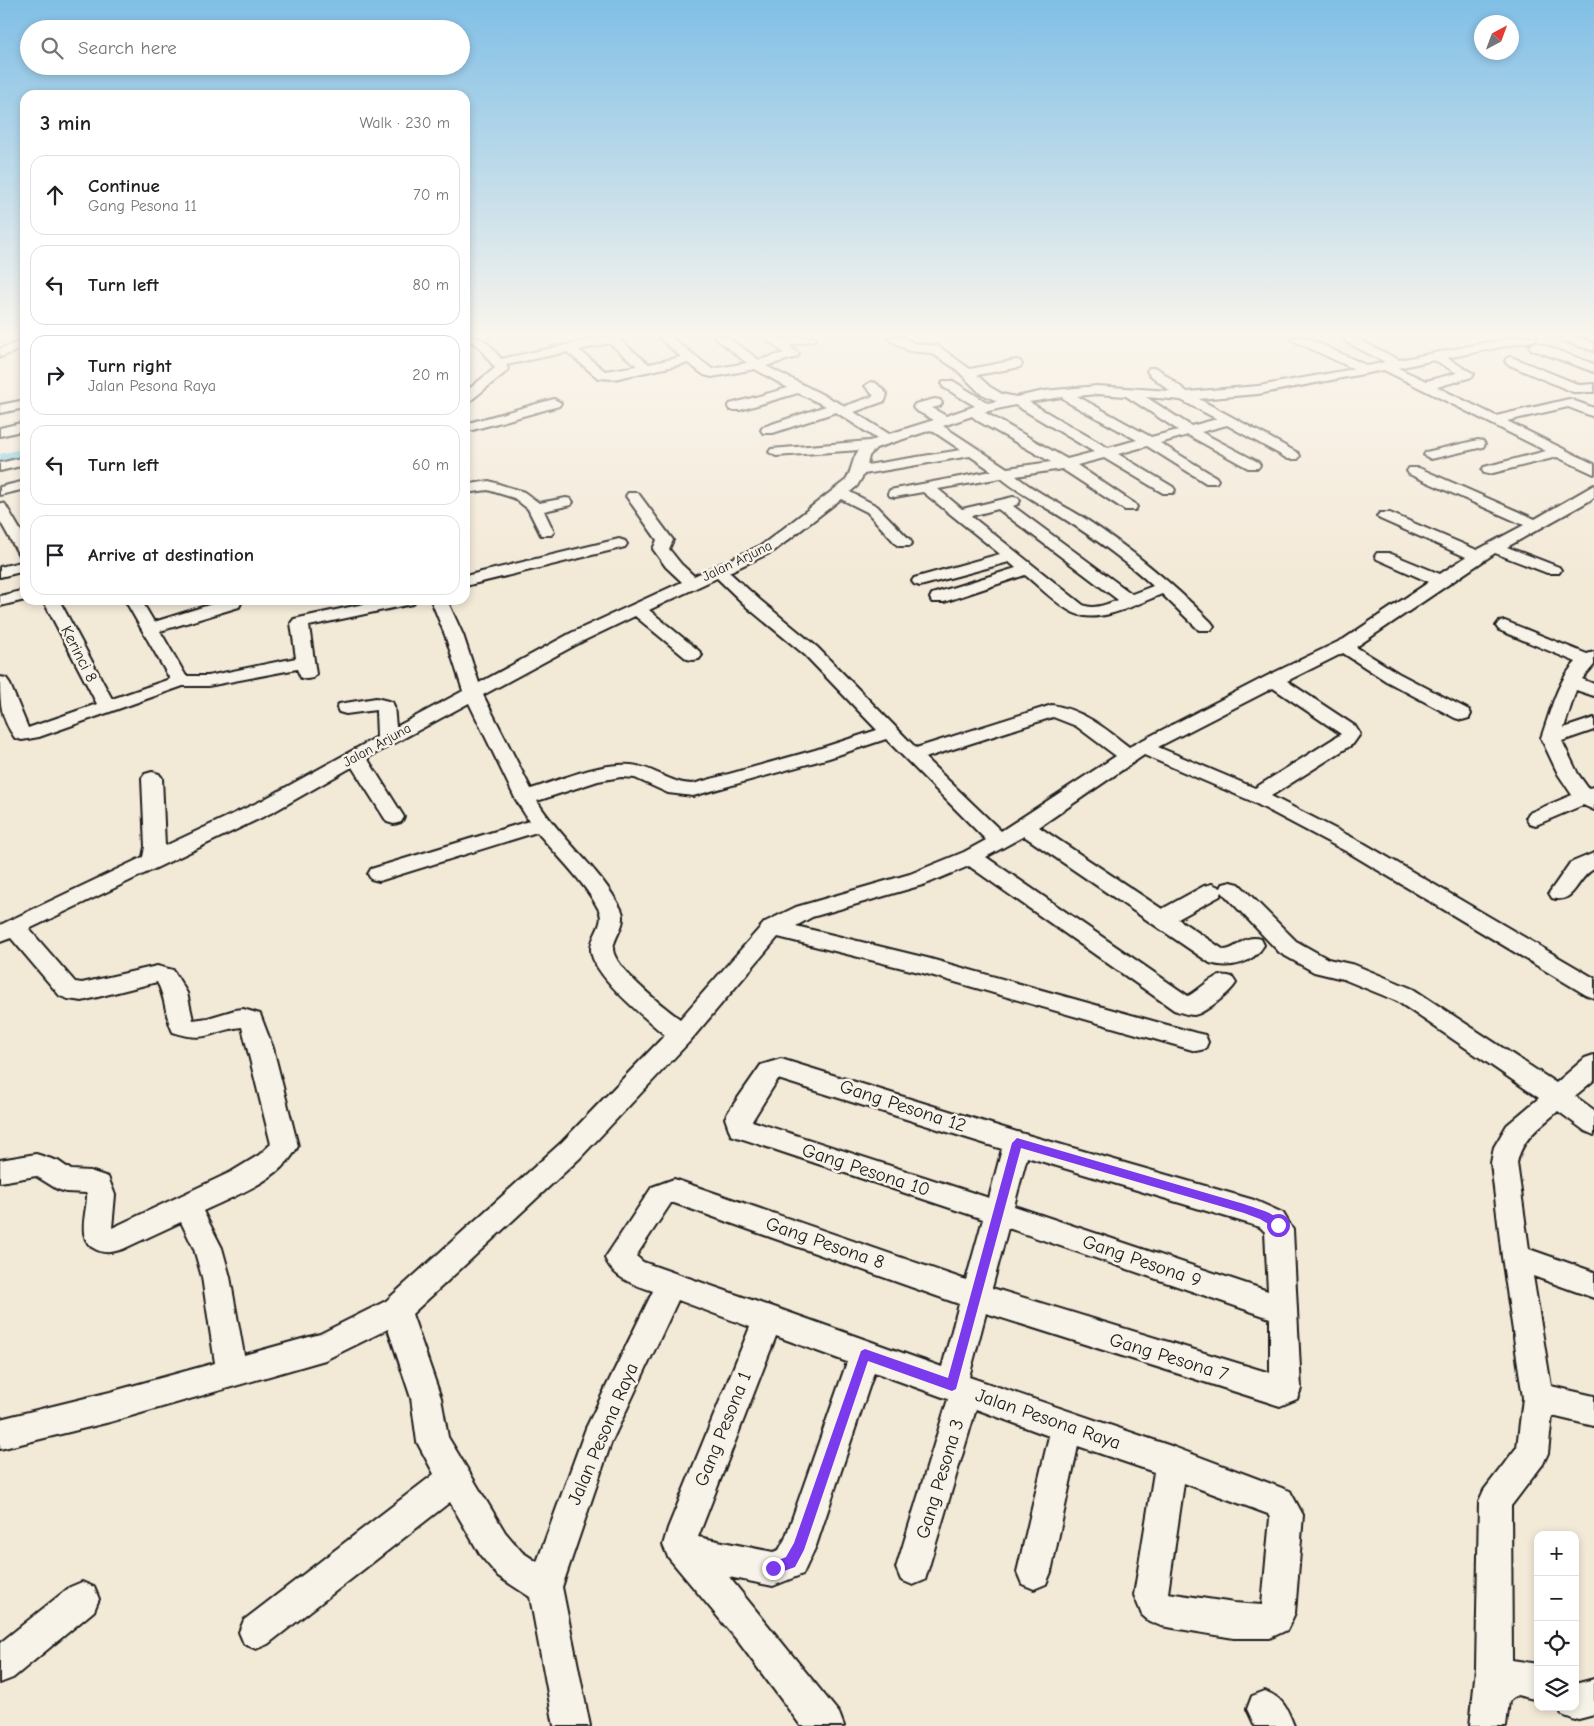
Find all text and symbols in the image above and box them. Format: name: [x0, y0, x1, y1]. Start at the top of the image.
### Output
north arrow: [1474, 15, 1519, 60]
search box: [20, 20, 470, 75]
icon: search: [38, 34, 66, 62]
text: Search here: [78, 37, 177, 59]
text: 3 min: [40, 111, 91, 135]
text: Walk · 230 m: [359, 114, 450, 132]
text: Continue: [88, 175, 160, 197]
icon: ahead: [41, 181, 69, 209]
text: 70 m: [413, 186, 449, 204]
text: Gang Pesona 11: [88, 197, 197, 215]
icon: left: [41, 271, 69, 299]
text: Turn left: [88, 274, 159, 296]
text: 80 m: [412, 276, 449, 294]
text: Turn right: [88, 355, 172, 377]
icon: right: [41, 361, 69, 389]
text: 20 m: [412, 366, 449, 384]
text: Jalan Pesona Raya: [88, 377, 216, 395]
icon: left: [41, 451, 69, 479]
text: Turn left: [88, 454, 159, 476]
text: 60 m: [412, 456, 449, 474]
street label: Jalan Arjuna: [699, 537, 775, 585]
icon: arrive: [41, 541, 69, 569]
text: Arrive at destination: [88, 544, 254, 566]
street label: Kerinci 8: [57, 623, 101, 685]
street label: Jalan Arjuna: [340, 719, 414, 771]
street label: Gang Pesona 12: [837, 1075, 969, 1137]
street label: Gang Pesona 10: [799, 1139, 933, 1201]
street label: Gang Pesona 8: [763, 1212, 887, 1274]
route start: [1267, 1214, 1290, 1237]
street label: Gang Pesona 9: [1080, 1230, 1204, 1292]
street label: Gang Pesona 7: [1107, 1328, 1231, 1386]
street label: Jalan Pesona Raya: [563, 1360, 643, 1508]
street label: Gang Pesona 1: [690, 1368, 756, 1490]
street label: Jalan Pesona Raya: [972, 1384, 1124, 1454]
street label: Gang Pesona 3: [911, 1417, 969, 1541]
map controls: [1534, 1531, 1579, 1711]
button: +: [1534, 1531, 1579, 1576]
route end: [762, 1557, 785, 1580]
button: −: [1534, 1576, 1579, 1621]
button: locate: [1534, 1621, 1579, 1666]
button: layers: [1534, 1666, 1579, 1711]

